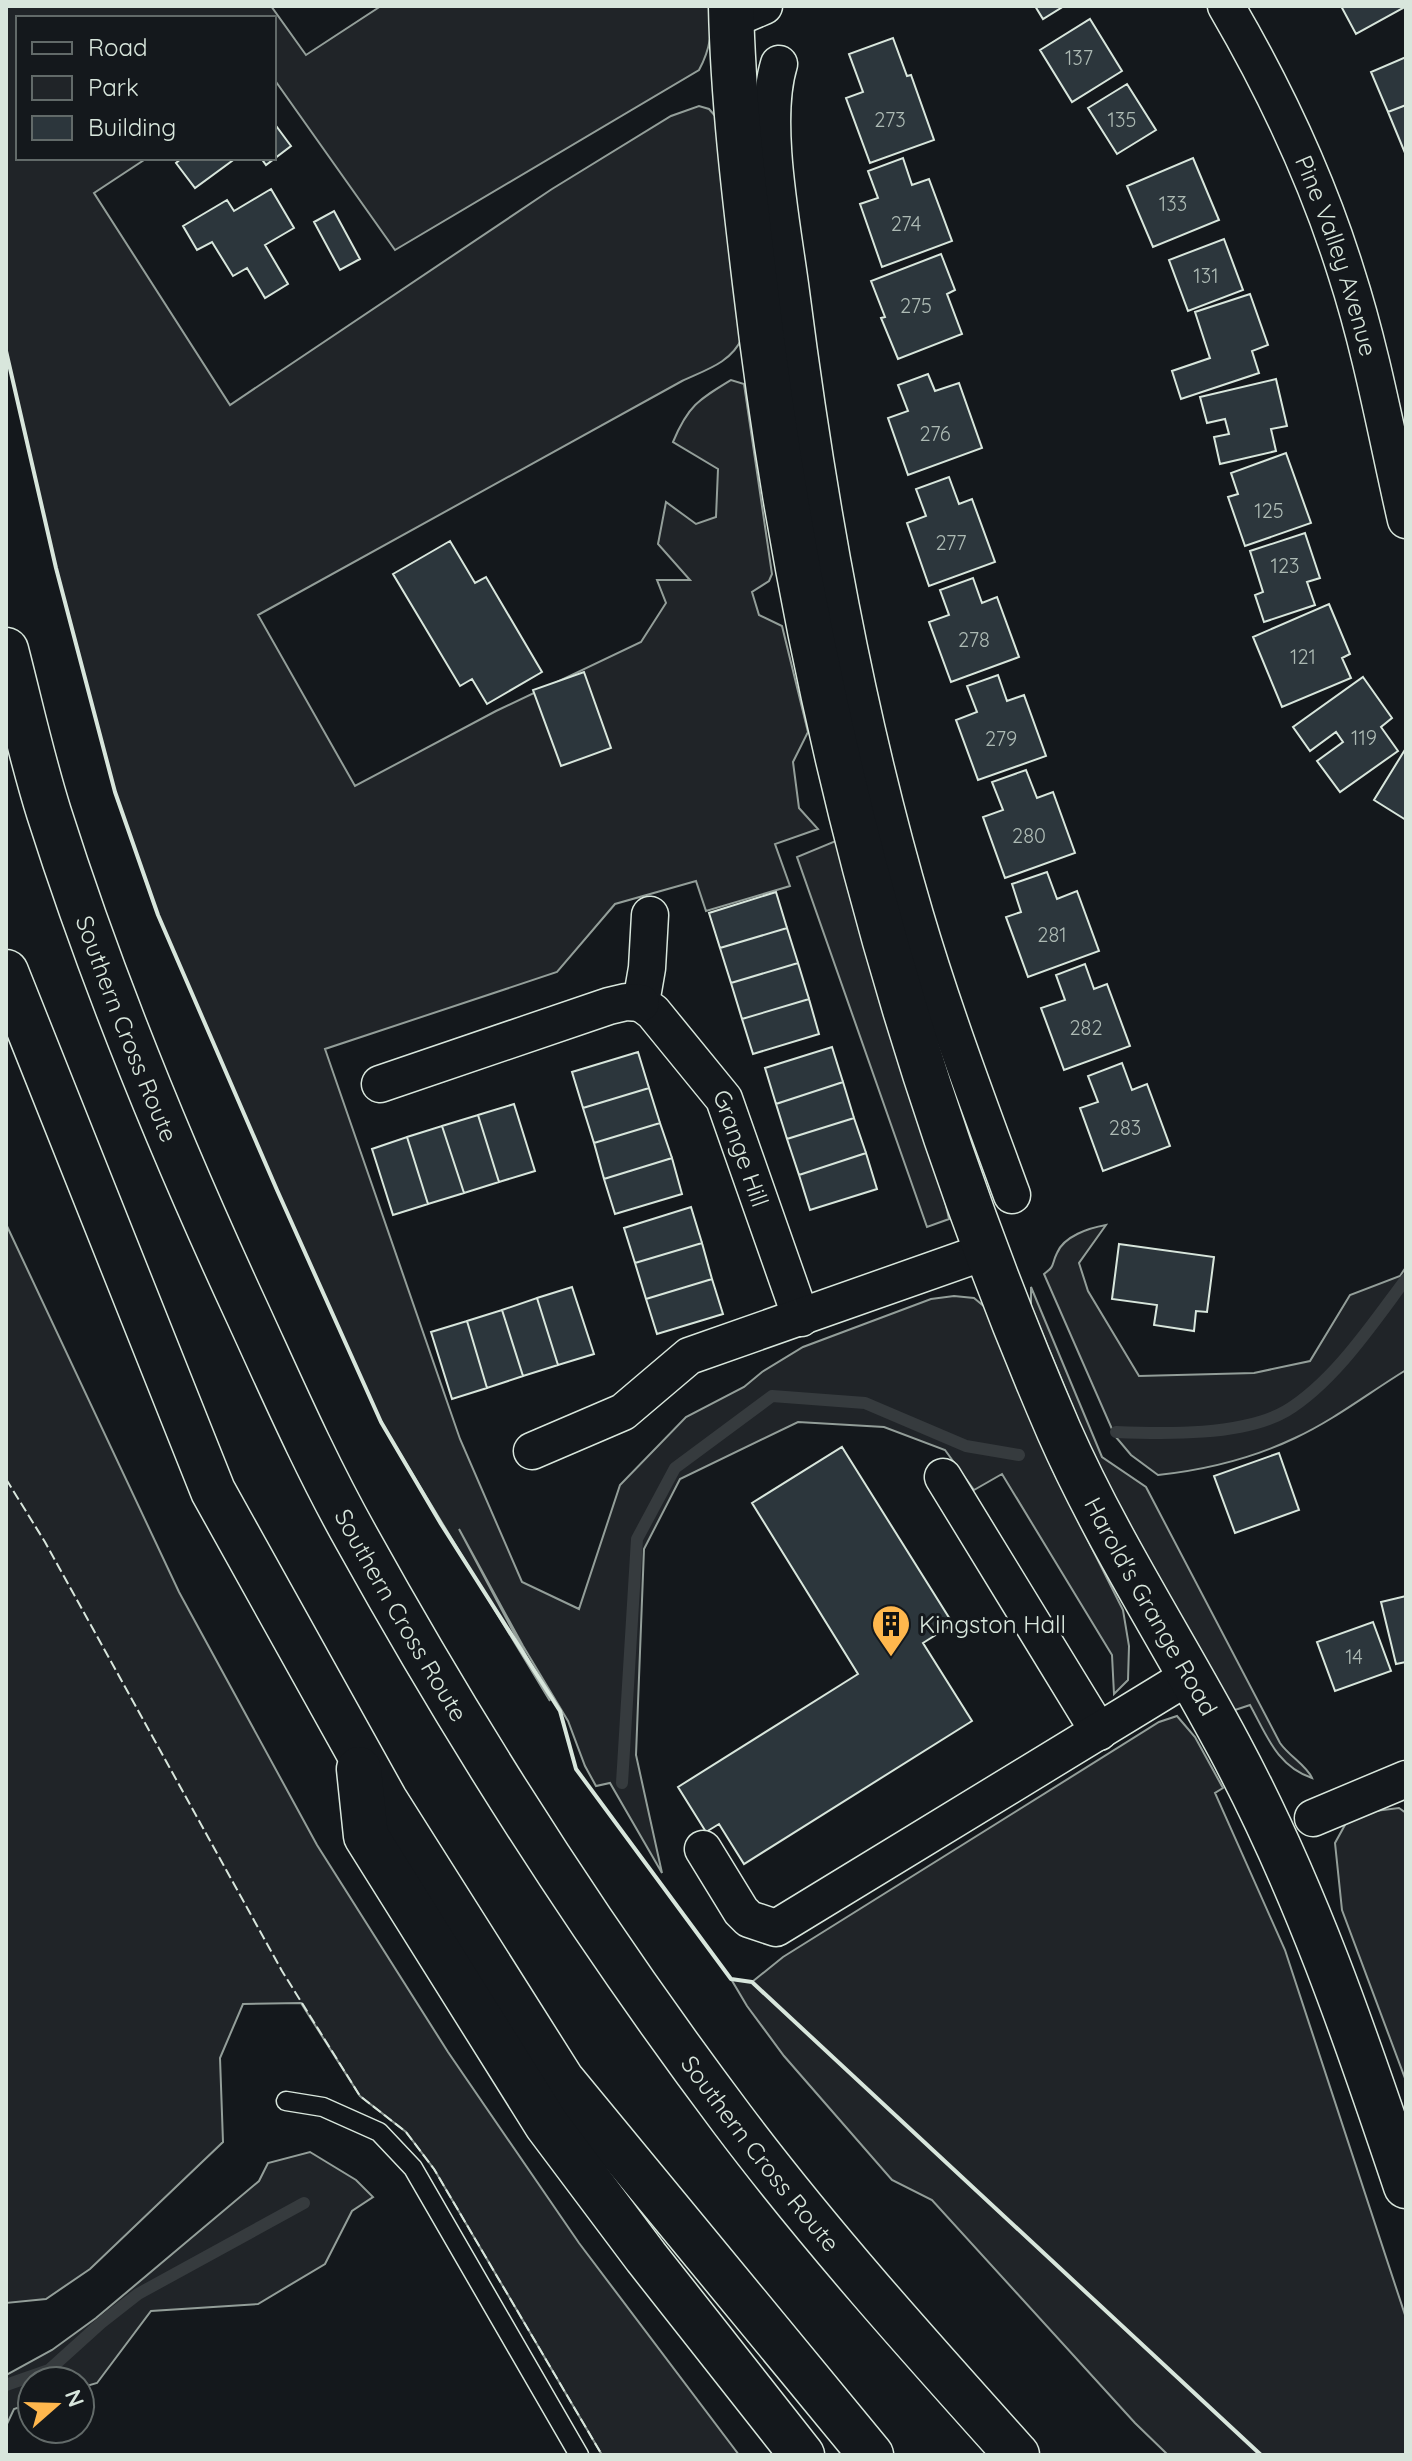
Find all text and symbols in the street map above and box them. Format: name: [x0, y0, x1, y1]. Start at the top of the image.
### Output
legend: [16, 16, 276, 160]
text: Road: [88, 32, 148, 62]
house number: 137: [1065, 45, 1093, 70]
text: Park: [88, 72, 139, 102]
house number: 273: [874, 107, 906, 132]
house number: 135: [1108, 107, 1136, 132]
text: Building: [88, 112, 176, 142]
street label: Pine Valley Avenue: [1289, 150, 1384, 359]
house number: 133: [1159, 191, 1187, 216]
house number: 274: [891, 211, 921, 236]
house number: 131: [1193, 263, 1219, 288]
house number: 275: [900, 293, 932, 318]
house number: 276: [919, 421, 951, 446]
house number: 125: [1254, 498, 1284, 523]
house number: 277: [935, 530, 967, 555]
house number: 123: [1271, 553, 1299, 578]
house number: 278: [958, 627, 990, 652]
house number: 121: [1290, 644, 1316, 669]
house number: 119: [1351, 725, 1377, 750]
house number: 279: [985, 726, 1017, 751]
house number: 280: [1012, 823, 1046, 848]
street label: Southern Cross Route: [70, 911, 185, 1146]
house number: 281: [1037, 922, 1067, 947]
house number: 282: [1070, 1015, 1102, 1040]
street label: Grange Hill: [707, 1083, 776, 1211]
house number: 283: [1109, 1115, 1141, 1140]
street label: Harold's Grange Road: [1078, 1492, 1224, 1721]
street label: Southern Cross Route: [328, 1504, 474, 1727]
building icon: Kingston Hall: [870, 1603, 912, 1658]
place label: Kingston Hall: [919, 1609, 1066, 1639]
house number: 14: [1345, 1644, 1363, 1669]
street label: Southern Cross Route: [675, 2049, 846, 2257]
north arrow: [16, 2365, 96, 2445]
text: N: [59, 2386, 91, 2411]

